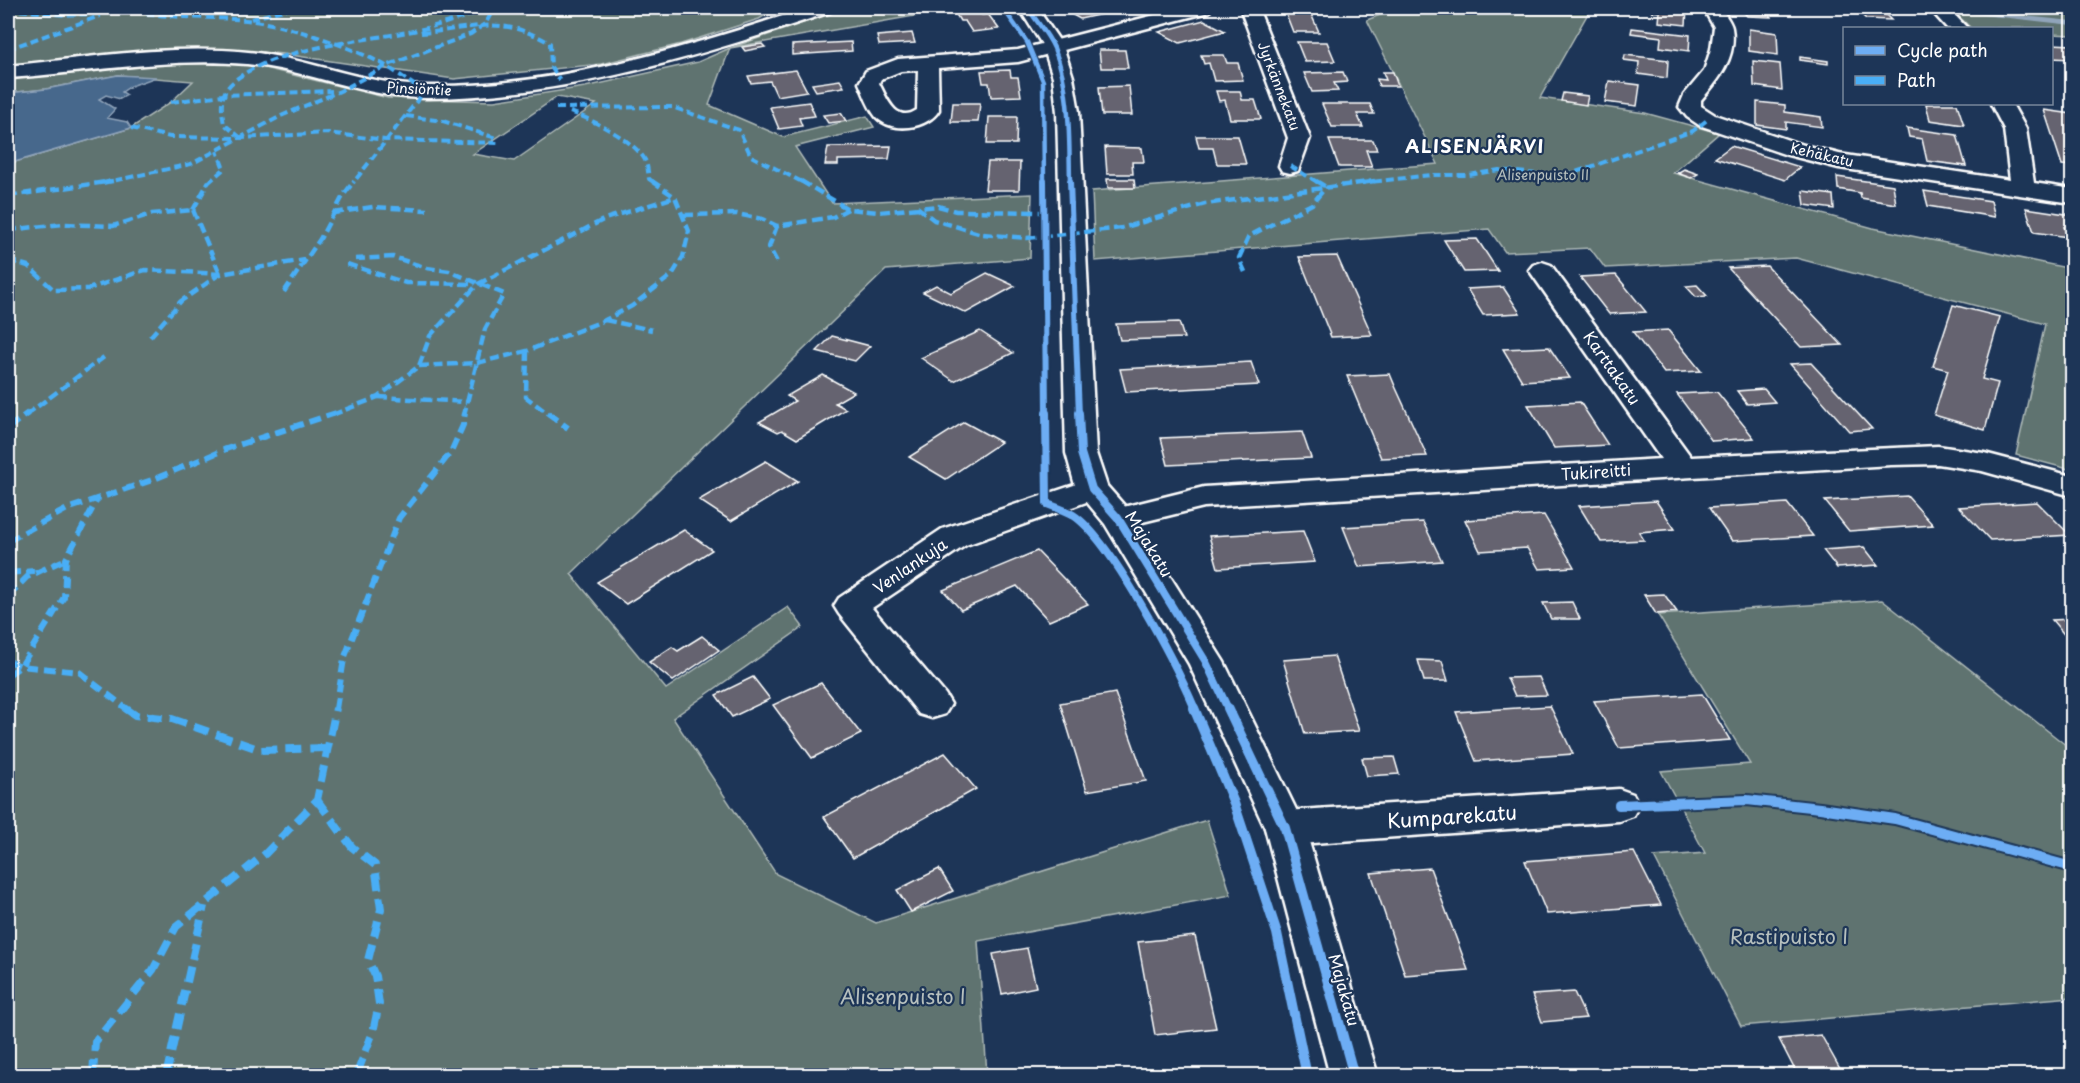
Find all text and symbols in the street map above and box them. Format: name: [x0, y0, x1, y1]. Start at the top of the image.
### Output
legend: [1843, 27, 2053, 105]
text: Cycle path: [1897, 36, 1988, 63]
street label: Jyrkännekatu: [1253, 38, 1306, 133]
text: Path: [1897, 66, 1936, 93]
street label: Pinsiöntie: [386, 76, 452, 101]
district label: ALISENJÄRVI: [1405, 132, 1545, 159]
street label: Kehäkatu: [1788, 137, 1856, 172]
park label: Alisenpuisto II: [1497, 164, 1589, 185]
street label: Karttakatu: [1578, 325, 1647, 409]
street label: Tukireitti: [1560, 457, 1632, 485]
street label: Majakatu: [1120, 506, 1180, 581]
street label: Venlankuja: [868, 531, 951, 599]
street label: Kumparekatu: [1386, 797, 1518, 836]
park label: Rastipuisto I: [1730, 921, 1848, 951]
street label: Majakatu: [1323, 951, 1367, 1029]
park label: Alisenpuisto I: [840, 981, 966, 1011]

